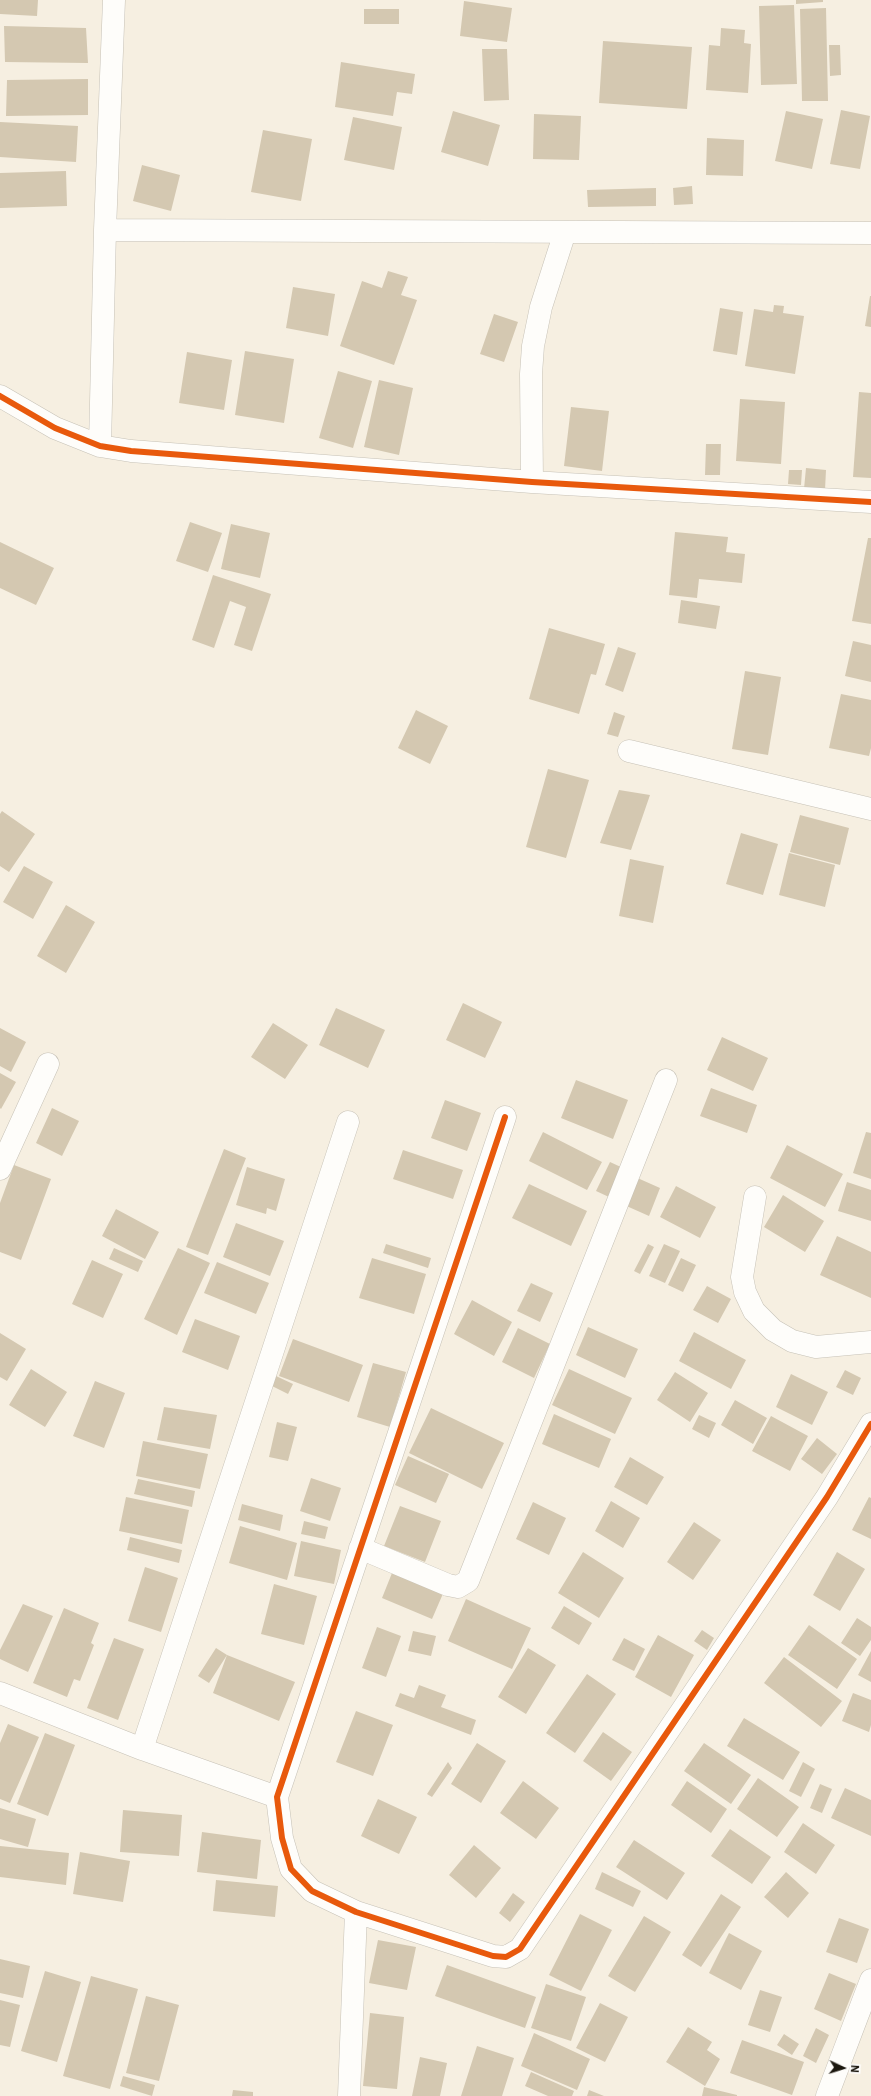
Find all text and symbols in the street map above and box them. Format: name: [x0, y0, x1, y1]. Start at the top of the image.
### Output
north arrow: [823, 2048, 863, 2088]
text: N: [848, 2064, 862, 2073]

